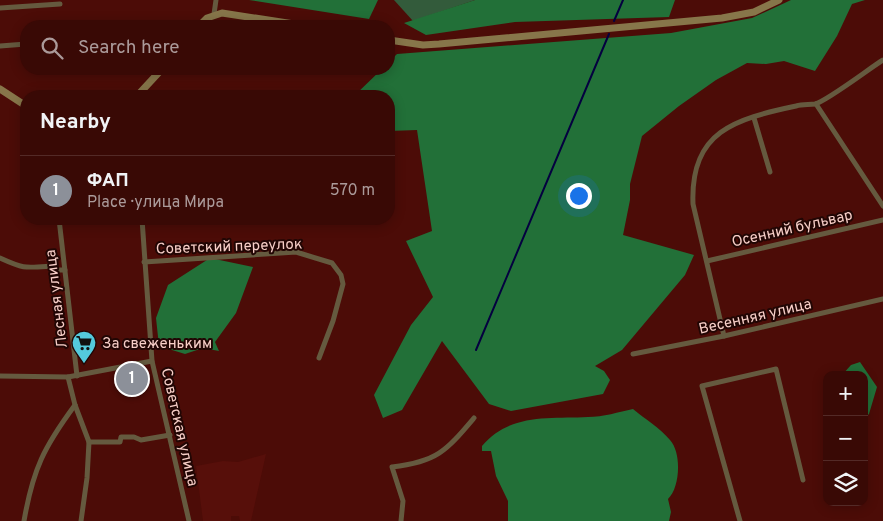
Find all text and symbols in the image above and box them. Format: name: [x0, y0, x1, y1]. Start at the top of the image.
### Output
search box: [20, 20, 395, 75]
icon: search: [38, 34, 66, 62]
text: Search here: [78, 36, 180, 60]
text: Nearby: [40, 109, 111, 136]
text: ФАП: [87, 169, 129, 193]
text: 1: [53, 181, 59, 201]
text: 570 m: [330, 181, 375, 201]
your location: [566, 183, 592, 209]
text: Place · улица Мира: [87, 193, 224, 213]
street label: Осенний бульвар: [730, 206, 855, 253]
street label: Советский переулок: [155, 235, 303, 260]
street label: Лесная улица: [42, 248, 73, 349]
street label: Весенняя улица: [697, 295, 814, 340]
supermarket icon: За свеженьким: [71, 330, 97, 364]
place label: За свеженьким: [102, 335, 212, 354]
pin: 1: [116, 360, 148, 398]
street label: Советская улица: [156, 366, 201, 488]
map controls: [823, 371, 868, 506]
button: +: [823, 371, 868, 416]
button: −: [823, 416, 868, 461]
button: layers: [823, 461, 868, 506]

